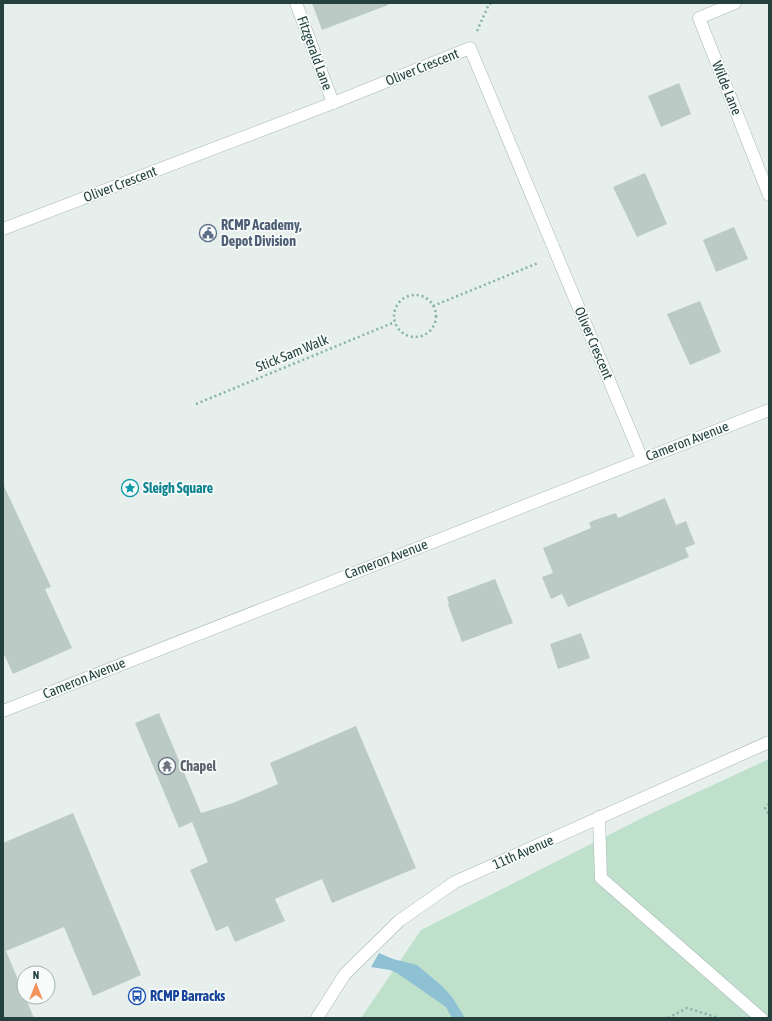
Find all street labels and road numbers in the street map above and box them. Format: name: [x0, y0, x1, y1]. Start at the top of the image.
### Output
street label: Fitzgerald Lane: [294, 14, 336, 92]
street label: Oliver Crescent: [383, 45, 461, 89]
street label: Wilde Lane: [709, 59, 745, 117]
street label: Oliver Crescent: [81, 163, 159, 205]
street label: Oliver Crescent: [572, 304, 616, 382]
street label: Stick Sam Walk: [253, 331, 331, 375]
street label: Cameron Avenue: [643, 418, 731, 464]
street label: Cameron Avenue: [342, 536, 430, 582]
street label: Cameron Avenue: [40, 654, 128, 702]
street label: 11th Avenue: [490, 832, 556, 872]

